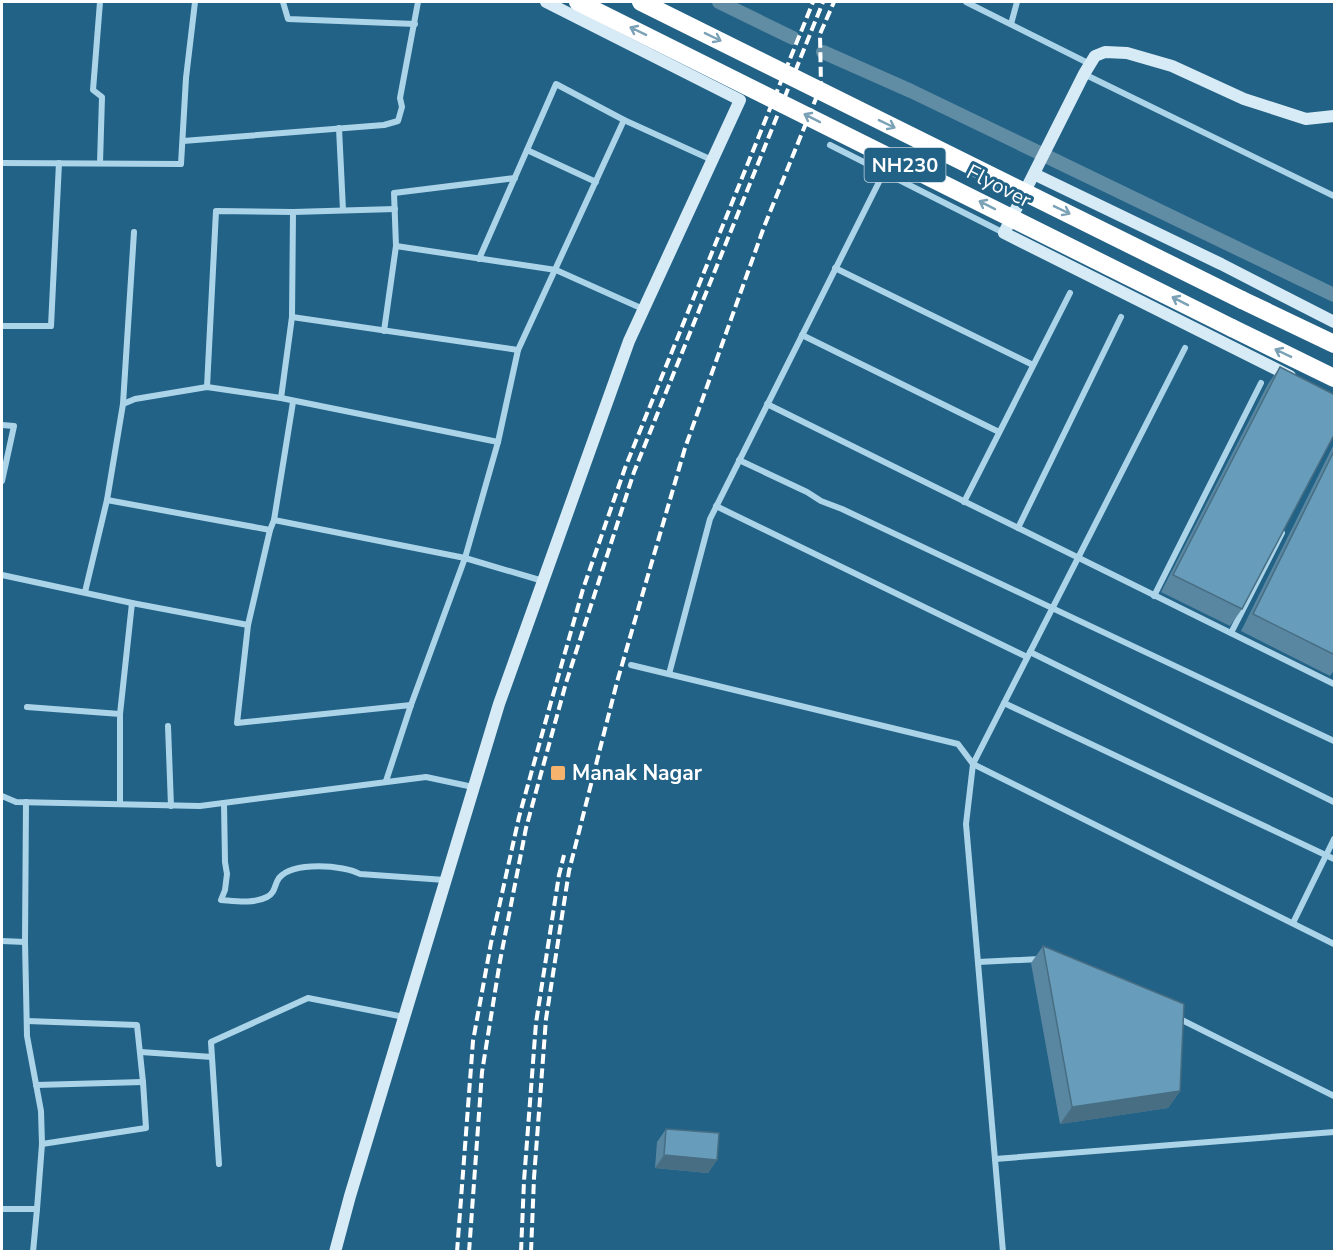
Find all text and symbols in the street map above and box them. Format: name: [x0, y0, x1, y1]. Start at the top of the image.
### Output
one-way arrow: [629, 25, 647, 36]
one-way arrow: [703, 32, 721, 43]
one-way arrow: [804, 112, 822, 123]
one-way arrow: [878, 118, 896, 130]
road number: NH230: [864, 148, 946, 182]
street label: Flyover: [962, 158, 1037, 214]
one-way arrow: [978, 199, 996, 210]
one-way arrow: [1052, 205, 1070, 217]
one-way arrow: [1171, 295, 1189, 307]
one-way arrow: [1275, 346, 1293, 358]
place label: Manak Nagar: [572, 759, 703, 787]
marker: Manak Nagar: [549, 764, 567, 782]

